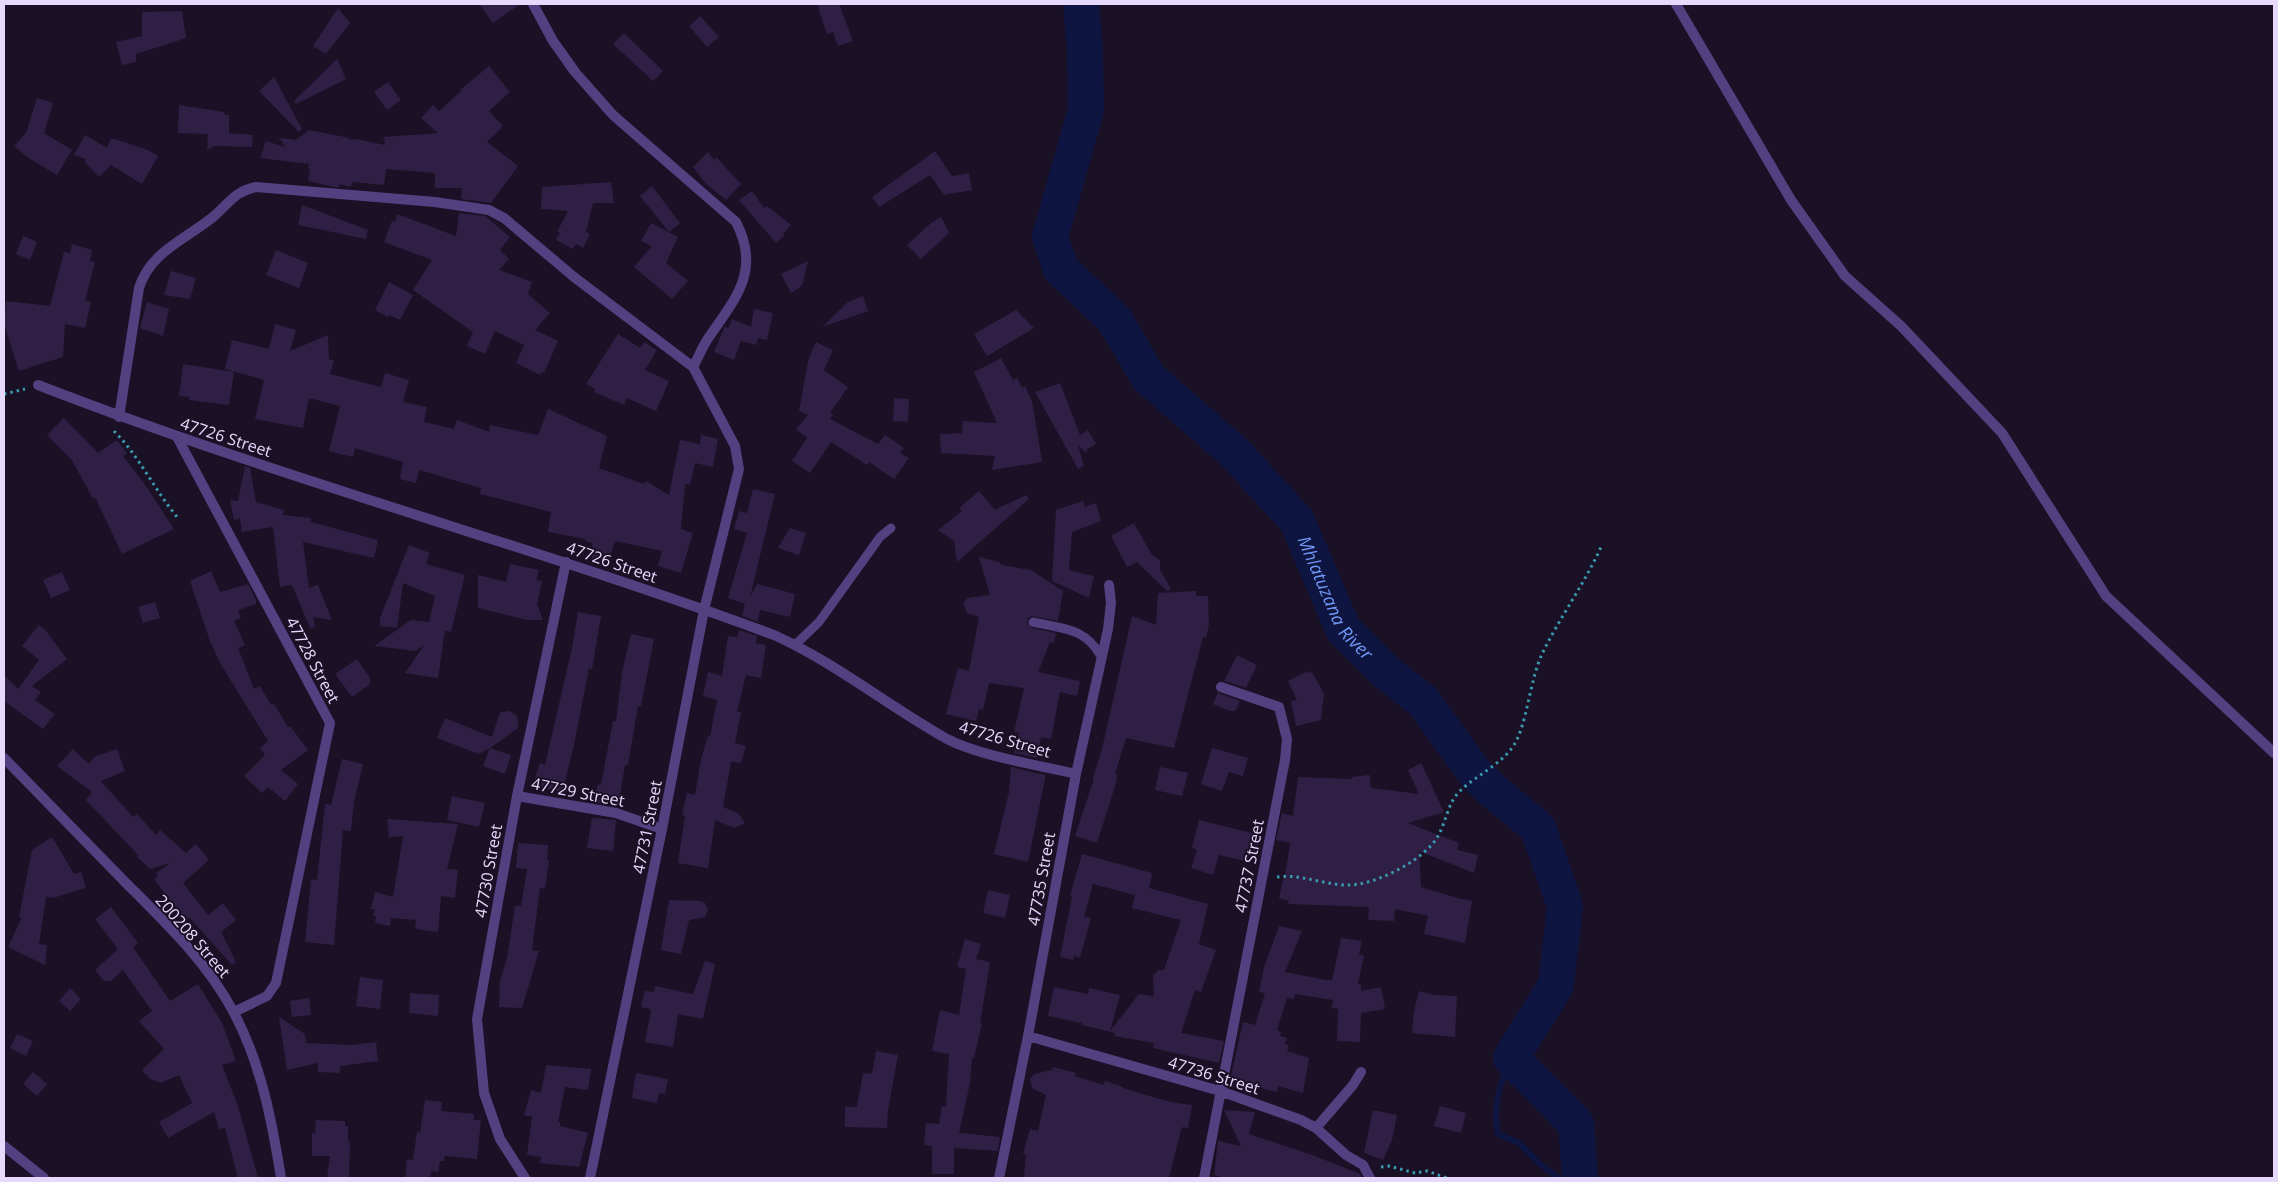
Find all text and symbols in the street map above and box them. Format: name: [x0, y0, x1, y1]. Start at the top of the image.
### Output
street label: 47726 Street: [178, 412, 275, 462]
water label: Mhlatuzana River: [1293, 532, 1379, 665]
street label: 47726 Street: [564, 536, 661, 588]
street label: 47728 Street: [281, 613, 345, 707]
street label: 47726 Street: [957, 715, 1054, 763]
street label: 47729 Street: [529, 772, 627, 812]
street label: 47731 Street: [627, 778, 667, 876]
street label: 47737 Street: [1229, 817, 1269, 915]
street label: 47730 Street: [469, 822, 507, 919]
street label: 47735 Street: [1022, 830, 1060, 927]
street label: 200208 Street: [151, 890, 236, 983]
street label: 47736 Street: [1166, 1051, 1263, 1099]

